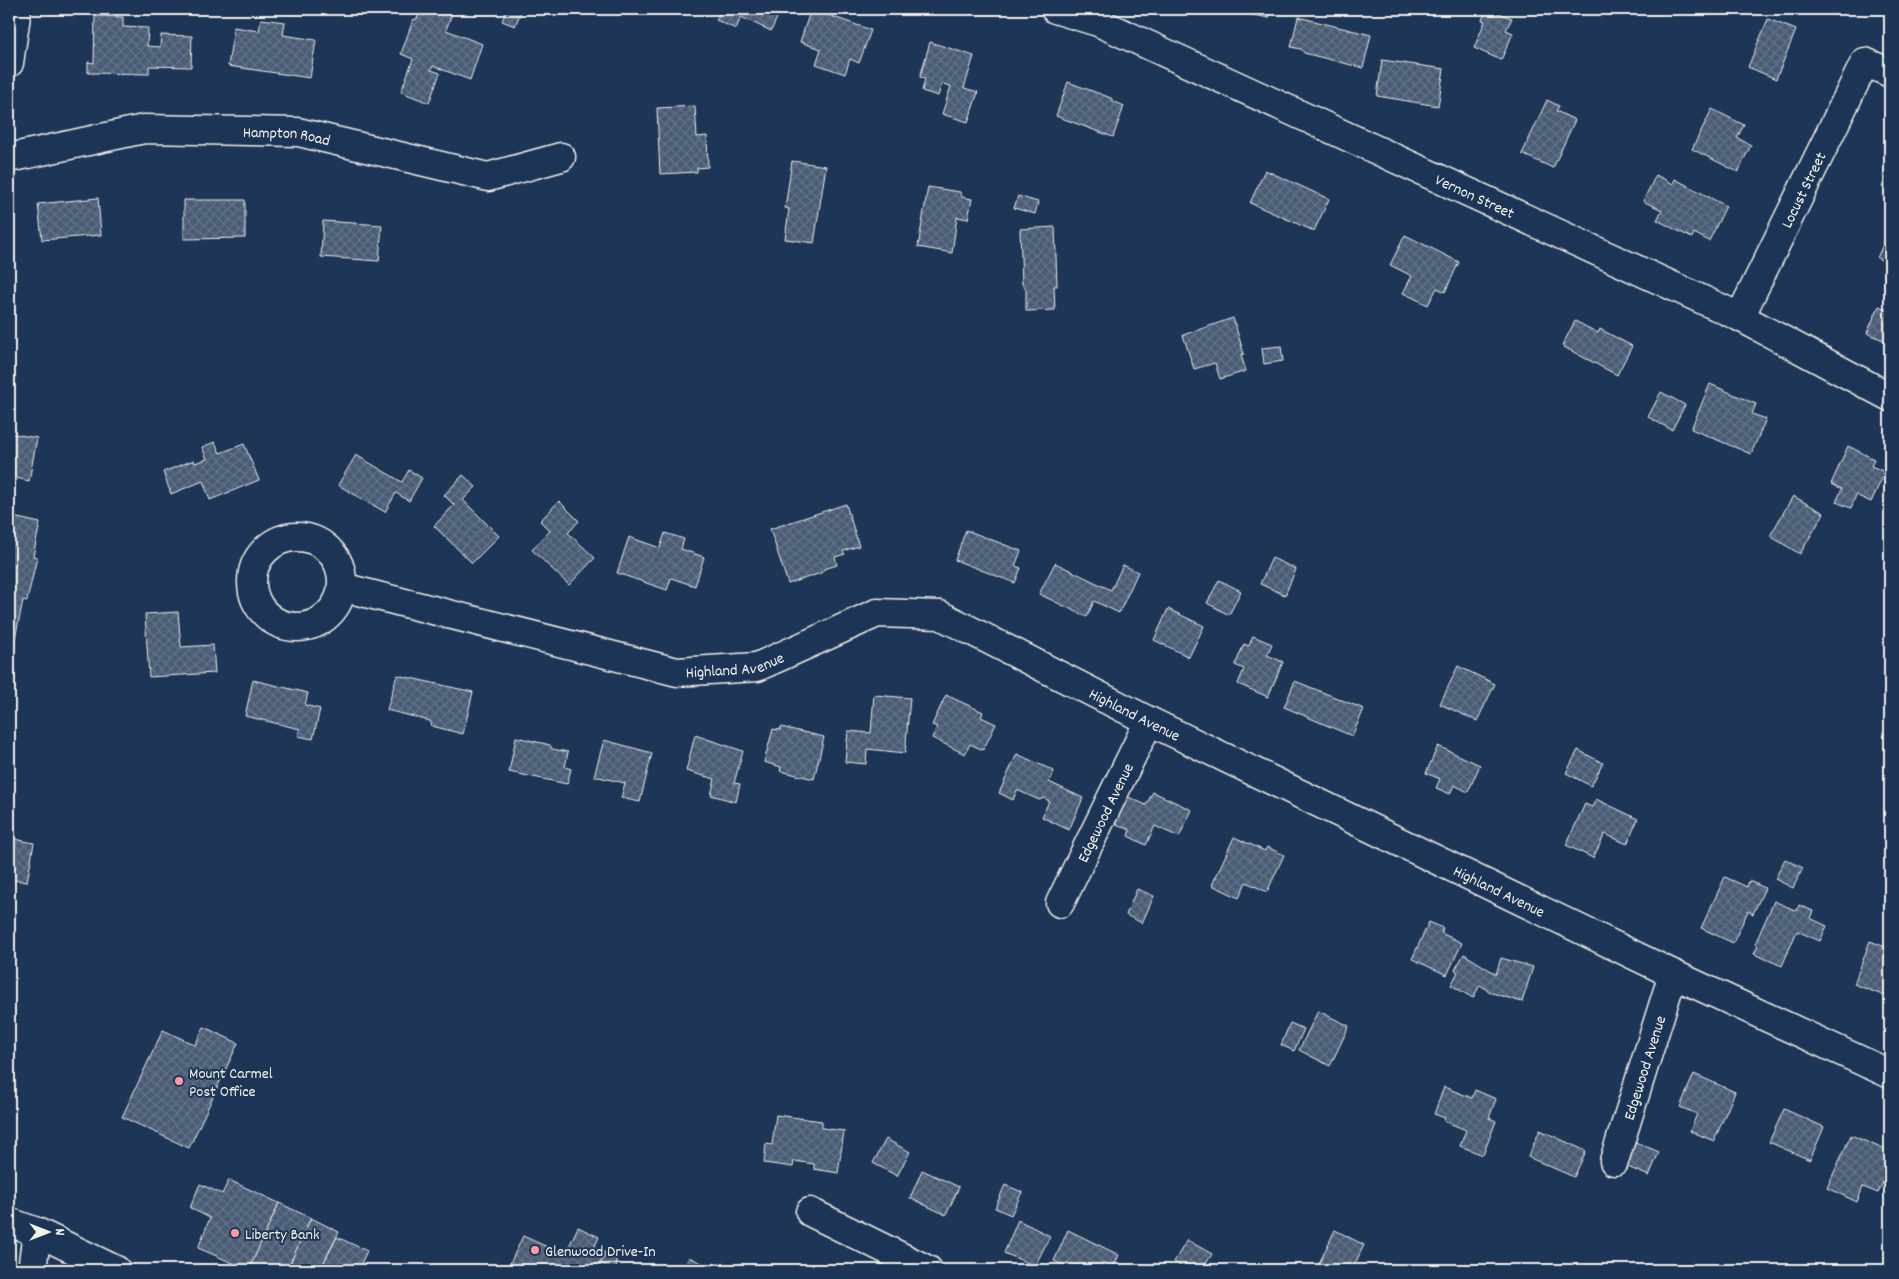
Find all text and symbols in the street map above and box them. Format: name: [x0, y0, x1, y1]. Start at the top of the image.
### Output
street label: Hampton Road: [243, 122, 332, 153]
street label: Locust Street: [1776, 149, 1833, 233]
street label: Vernon Street: [1431, 169, 1518, 226]
street label: Highland Avenue: [685, 647, 788, 685]
street label: Highland Avenue: [1084, 683, 1183, 748]
street label: Edgewood Avenue: [1072, 760, 1141, 867]
street label: Highland Avenue: [1449, 861, 1548, 924]
street label: Edgewood Avenue: [1619, 1013, 1673, 1123]
place label: Mount Carmel Post Office: [189, 1063, 273, 1104]
marker: Mount Carmel Post Office: [173, 1075, 185, 1087]
north arrow: [22, 1206, 72, 1256]
place label: Liberty Bank: [245, 1224, 319, 1247]
marker: Liberty Bank: [229, 1227, 241, 1239]
text: N: [49, 1229, 69, 1236]
place label: Glenwood Drive-In: [545, 1241, 656, 1264]
marker: Glenwood Drive-In: [529, 1244, 541, 1256]

